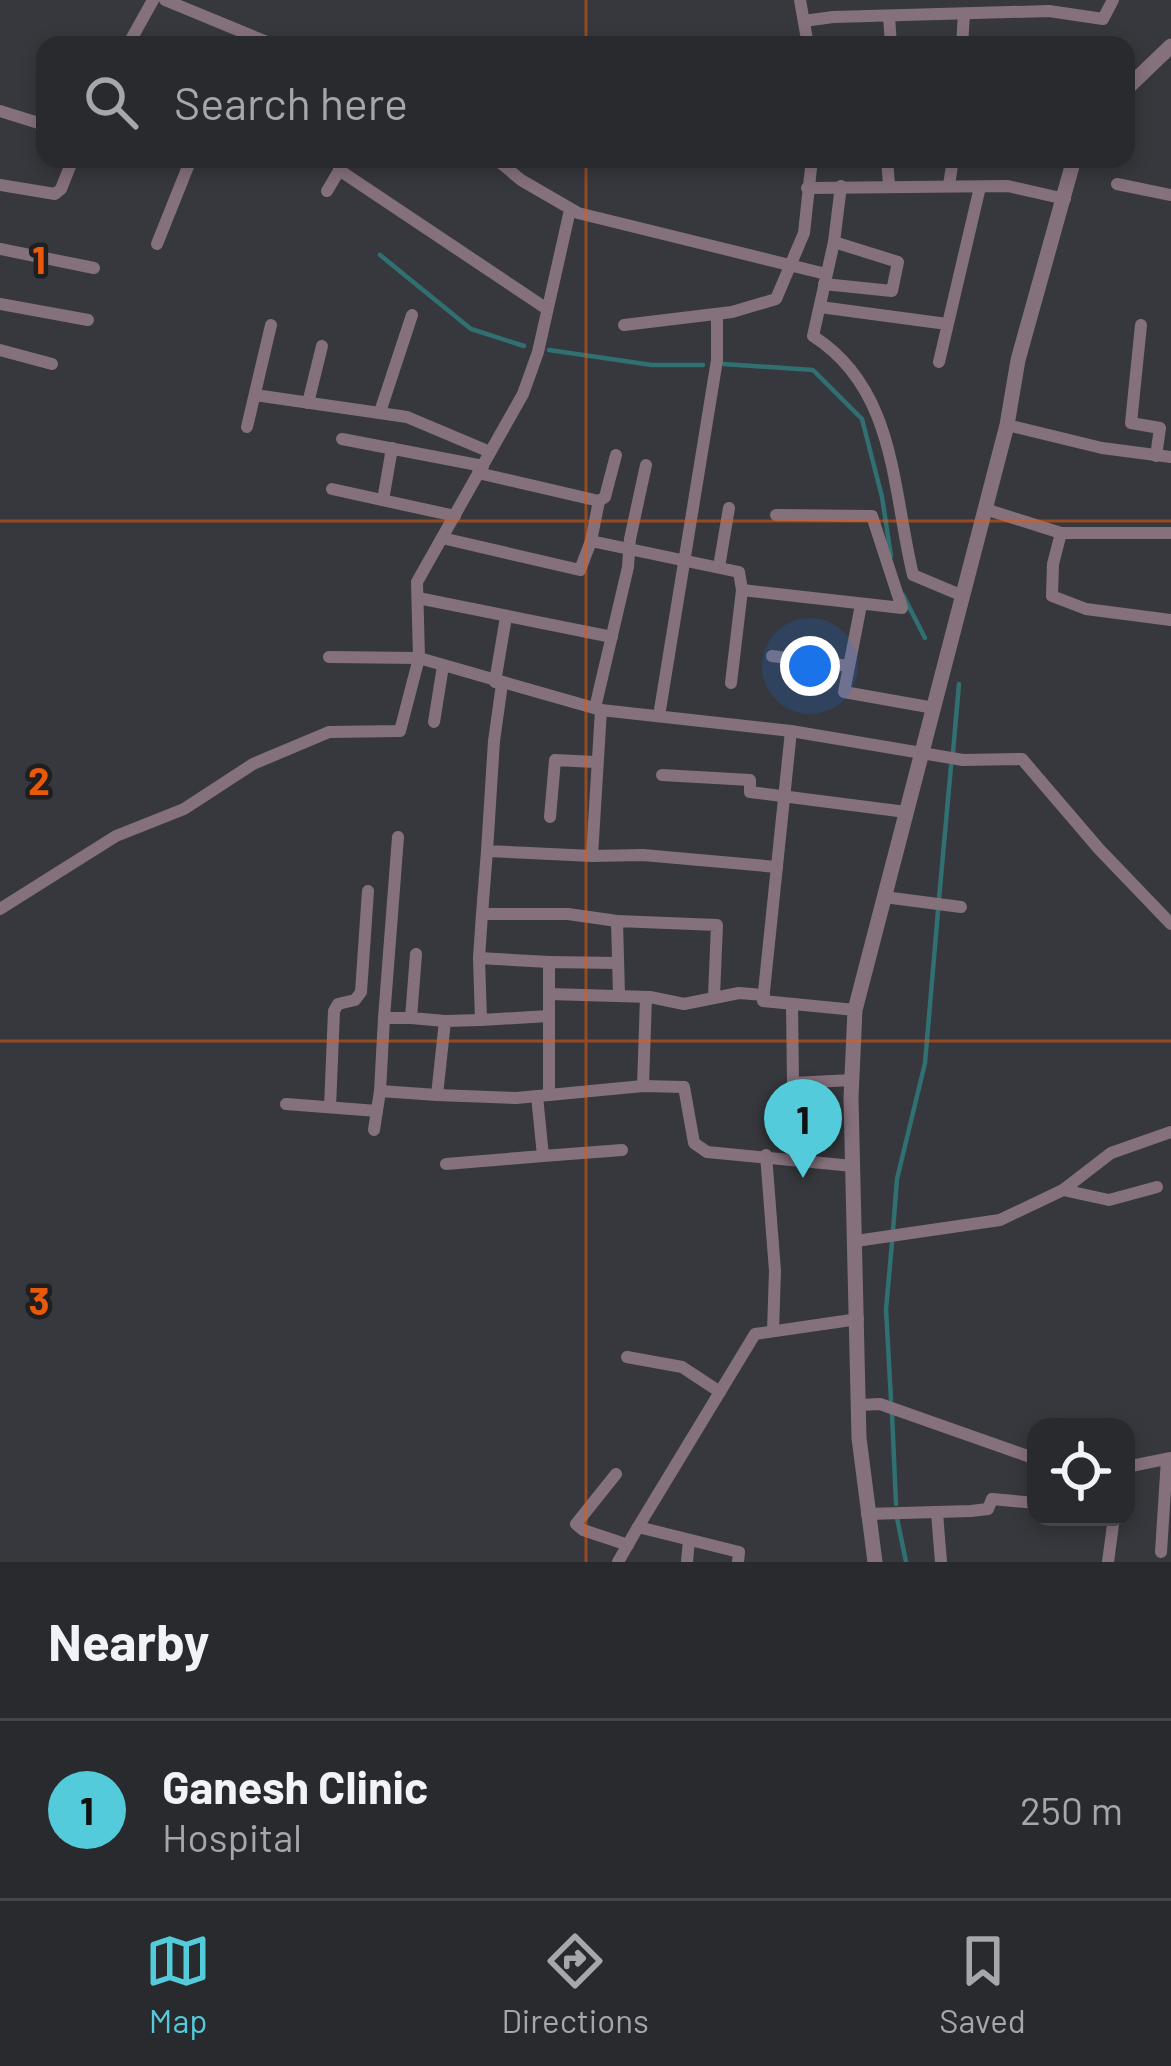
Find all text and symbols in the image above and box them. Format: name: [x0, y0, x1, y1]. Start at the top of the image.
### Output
search box: [36, 36, 1135, 168]
icon: search: [78, 69, 144, 135]
text: Search here: [174, 75, 408, 129]
text: 1: [32, 235, 46, 282]
your location: [780, 636, 840, 696]
text: 2: [28, 756, 50, 803]
pin: 1: [764, 1079, 842, 1178]
text: 3: [28, 1276, 50, 1323]
map controls: [1027, 1418, 1135, 1526]
button: locate: [1027, 1418, 1135, 1526]
text: Nearby: [48, 1610, 209, 1671]
text: Ganesh Clinic: [162, 1759, 428, 1813]
text: 1: [80, 1786, 94, 1833]
text: 250 m: [1020, 1786, 1123, 1833]
text: Hospital: [162, 1813, 302, 1860]
tab: Map: [145, 1928, 211, 2040]
tab: Directions: [501, 1928, 649, 2040]
tab: Saved: [939, 1928, 1026, 2040]

